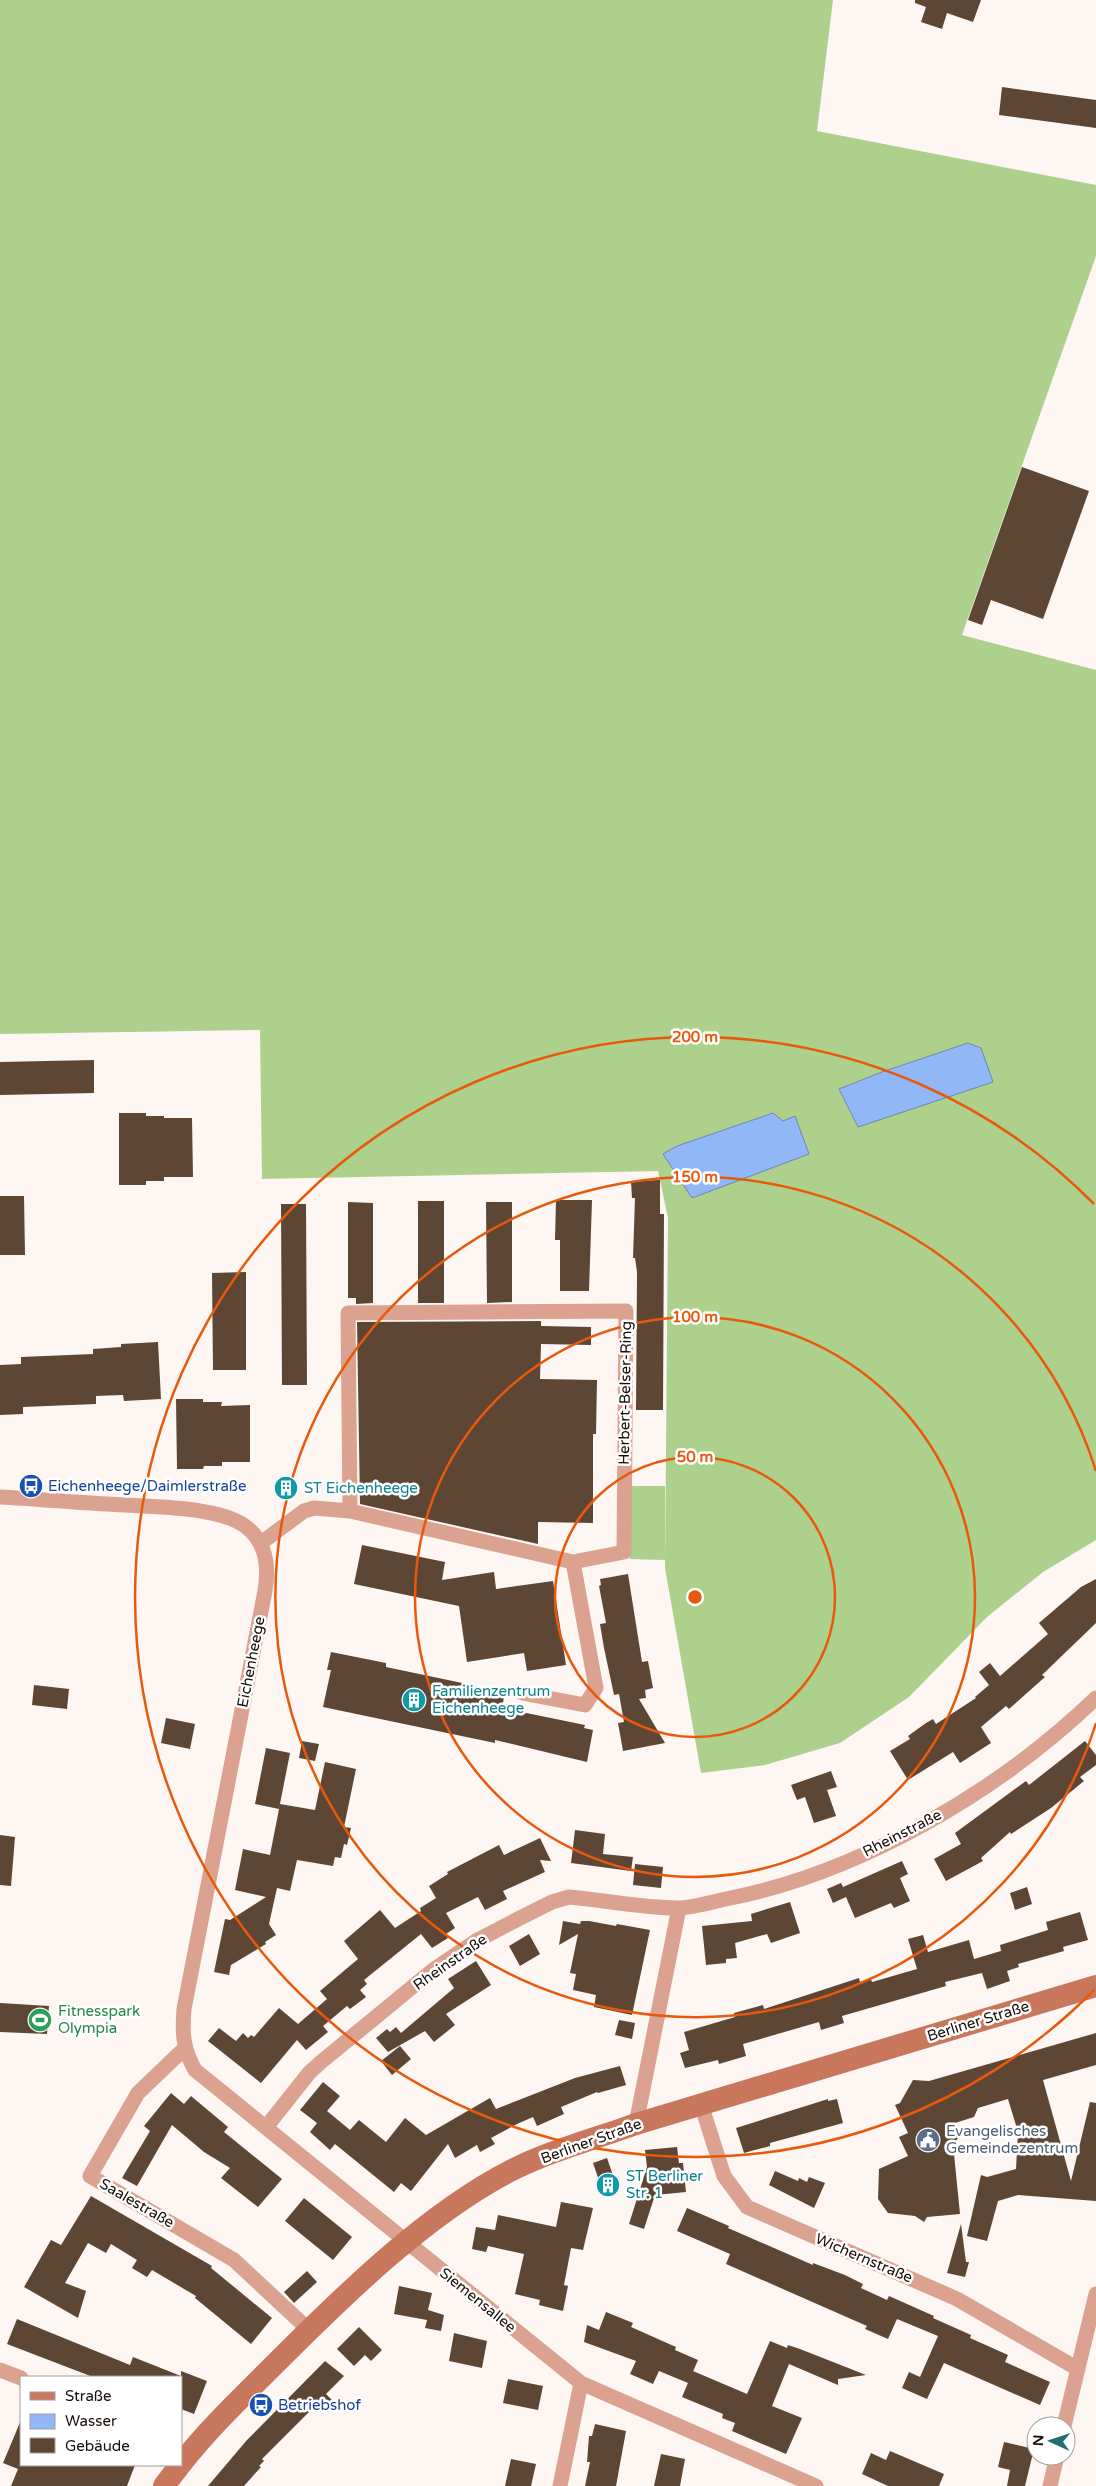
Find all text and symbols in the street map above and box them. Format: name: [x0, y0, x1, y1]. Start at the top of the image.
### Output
text: 200 m: [672, 1028, 718, 1046]
text: 150 m: [672, 1168, 718, 1186]
text: 100 m: [672, 1308, 718, 1326]
street label: Herbert-Belser-Ring: [615, 1321, 635, 1465]
text: 50 m: [677, 1448, 713, 1466]
bus stop icon: Eichenheege/Daimlerstraße: [18, 1473, 44, 1499]
building icon: ST Eichenheege: [273, 1475, 299, 1501]
place label: Eichenheege/Daimlerstraße: [48, 1477, 246, 1495]
place label: ST Eichenheege: [304, 1479, 418, 1497]
centre of rings: [686, 1588, 704, 1606]
street label: Eichenheege: [233, 1615, 269, 1709]
place label: Familienzentrum Eichenheege: [432, 1682, 550, 1717]
building icon: Familienzentrum Eichenheege: [401, 1687, 427, 1713]
street label: Rheinstraße: [860, 1805, 944, 1861]
street label: Rheinstraße: [410, 1930, 490, 1994]
street label: Berliner Straße: [925, 1997, 1031, 2045]
place label: Fitnesspark Olympia: [58, 2002, 140, 2037]
sports icon: Fitnesspark Olympia: [27, 2007, 53, 2033]
street label: Berliner Straße: [538, 2114, 644, 2168]
place label: Evangelisches Gemeindezentrum: [946, 2122, 1078, 2157]
public building icon: Evangelisches Gemeindezentrum: [915, 2127, 941, 2153]
place label: ST Berliner Str. 1: [626, 2167, 703, 2202]
building icon: ST Berliner Str. 1: [595, 2172, 621, 2198]
street label: Saalestraße: [97, 2174, 177, 2232]
street label: Wichernstraße: [813, 2229, 915, 2287]
street label: Siemensallee: [436, 2264, 520, 2336]
legend: [20, 2376, 182, 2466]
text: Straße: [65, 2387, 111, 2405]
bus stop icon: Betriebshof: [248, 2392, 274, 2418]
place label: Betriebshof: [278, 2396, 361, 2414]
text: Wasser: [65, 2412, 117, 2430]
north arrow: [1026, 2416, 1076, 2466]
text: N: [1030, 2434, 1047, 2446]
text: Gebäude: [65, 2437, 130, 2455]

